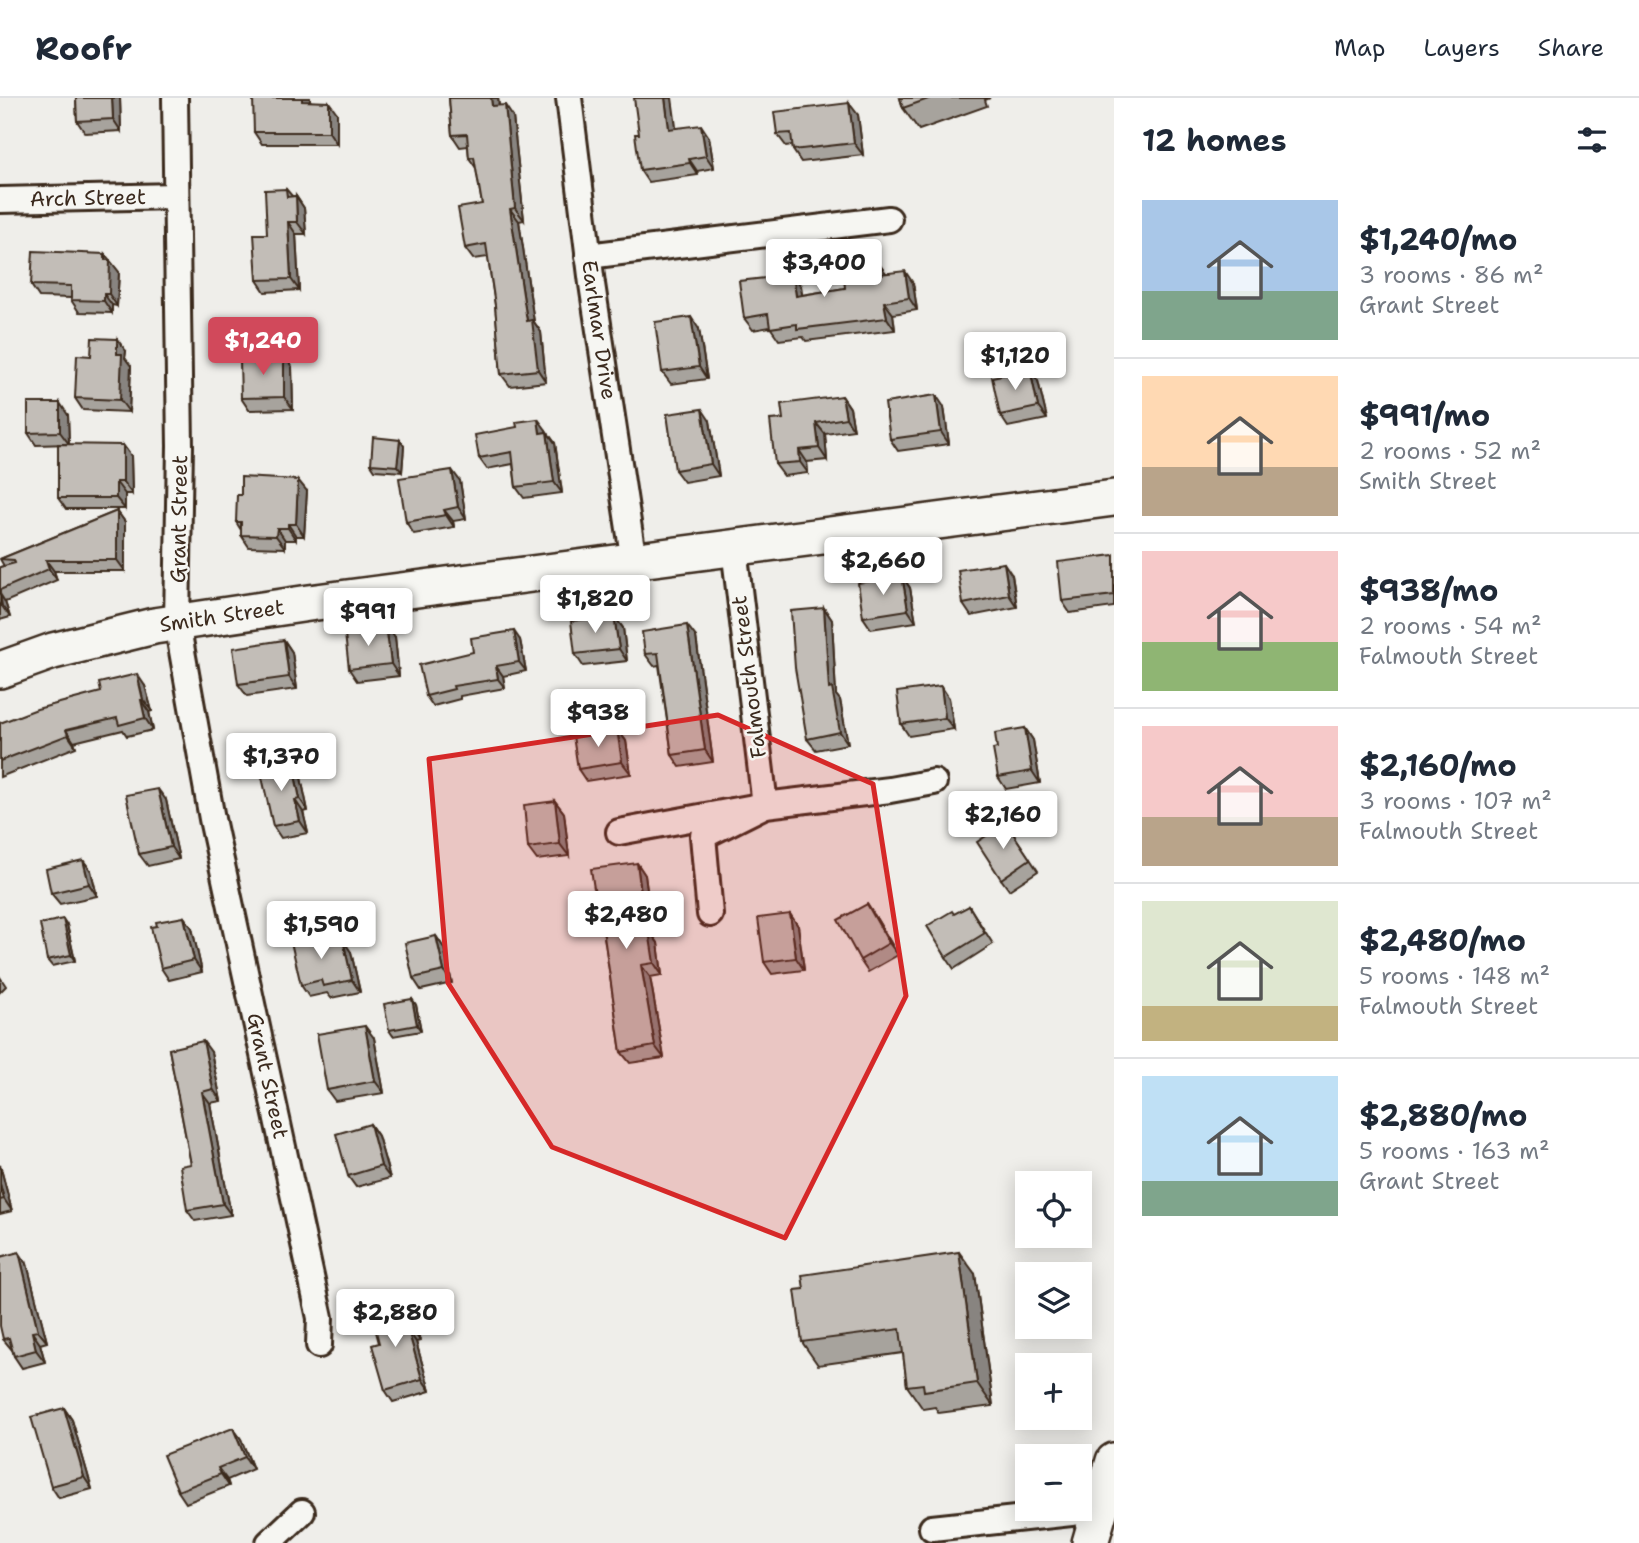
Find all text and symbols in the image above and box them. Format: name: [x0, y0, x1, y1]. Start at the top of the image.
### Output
text: Roofr: [35, 26, 132, 71]
text: Map: [1334, 32, 1385, 64]
text: Layers: [1423, 32, 1500, 64]
text: Share: [1538, 32, 1604, 64]
text: 12 homes: [1142, 120, 1286, 161]
icon: filters: [1573, 121, 1611, 159]
street label: Arch Street: [30, 183, 146, 213]
text: $1,240/mo: [1359, 219, 1517, 260]
icon: home: [1198, 228, 1282, 312]
pin: $3,400: [767, 240, 881, 299]
text: $3,400: [782, 247, 866, 277]
street label: Earlmar Drive: [575, 259, 623, 402]
text: 3 rooms · 86 m²: [1359, 260, 1544, 290]
text: Grant Street: [1359, 290, 1499, 320]
pin: $1,240: [206, 317, 320, 377]
text: $1,240: [224, 325, 302, 355]
pin: $1,120: [958, 332, 1072, 392]
text: $1,120: [980, 340, 1050, 370]
text: $991/mo: [1359, 395, 1490, 436]
icon: home: [1198, 404, 1282, 488]
text: 2 rooms · 52 m²: [1359, 436, 1541, 466]
street label: Grant Street: [164, 455, 194, 583]
text: Smith Street: [1359, 466, 1497, 496]
pin: $2,660: [826, 538, 940, 597]
text: $2,660: [840, 545, 926, 575]
text: $938/mo: [1359, 570, 1499, 611]
pin: $1,820: [538, 575, 652, 635]
icon: home: [1198, 579, 1282, 663]
text: $1,820: [556, 583, 634, 613]
pin: $991: [327, 588, 409, 648]
street label: Smith Street: [158, 593, 286, 639]
street label: Falmouth Street: [725, 594, 773, 760]
text: $991: [340, 596, 396, 626]
text: 2 rooms · 54 m²: [1359, 611, 1542, 641]
text: Falmouth Street: [1359, 641, 1538, 671]
pin: $938: [557, 690, 639, 749]
text: $938: [567, 697, 629, 727]
pin: $1,370: [224, 734, 338, 793]
text: $1,370: [242, 741, 320, 771]
text: $2,160/mo: [1359, 745, 1517, 786]
icon: home: [1198, 754, 1282, 838]
text: 3 rooms · 107 m²: [1359, 786, 1552, 816]
pin: $2,160: [946, 792, 1060, 851]
text: $2,160: [964, 799, 1042, 829]
text: Falmouth Street: [1359, 816, 1538, 846]
pin: $2,480: [569, 892, 683, 951]
text: $2,480: [584, 899, 668, 929]
pin: $1,590: [264, 902, 378, 961]
text: $1,590: [283, 909, 359, 939]
text: $2,480/mo: [1359, 920, 1526, 961]
icon: home: [1198, 929, 1282, 1013]
text: 5 rooms · 148 m²: [1359, 961, 1550, 991]
text: Falmouth Street: [1359, 991, 1538, 1021]
street label: Grant Street: [240, 1010, 295, 1142]
text: $2,880/mo: [1359, 1095, 1528, 1136]
icon: home: [1198, 1104, 1282, 1188]
text: 5 rooms · 163 m²: [1359, 1136, 1550, 1166]
text: Grant Street: [1359, 1166, 1499, 1196]
map controls: [1015, 1171, 1092, 1521]
button: locate: [1015, 1171, 1092, 1248]
button: layers: [1015, 1262, 1092, 1339]
pin: $2,880: [338, 1290, 452, 1349]
text: $2,880: [352, 1297, 438, 1327]
button: +: [1015, 1353, 1092, 1430]
button: −: [1015, 1444, 1092, 1521]

